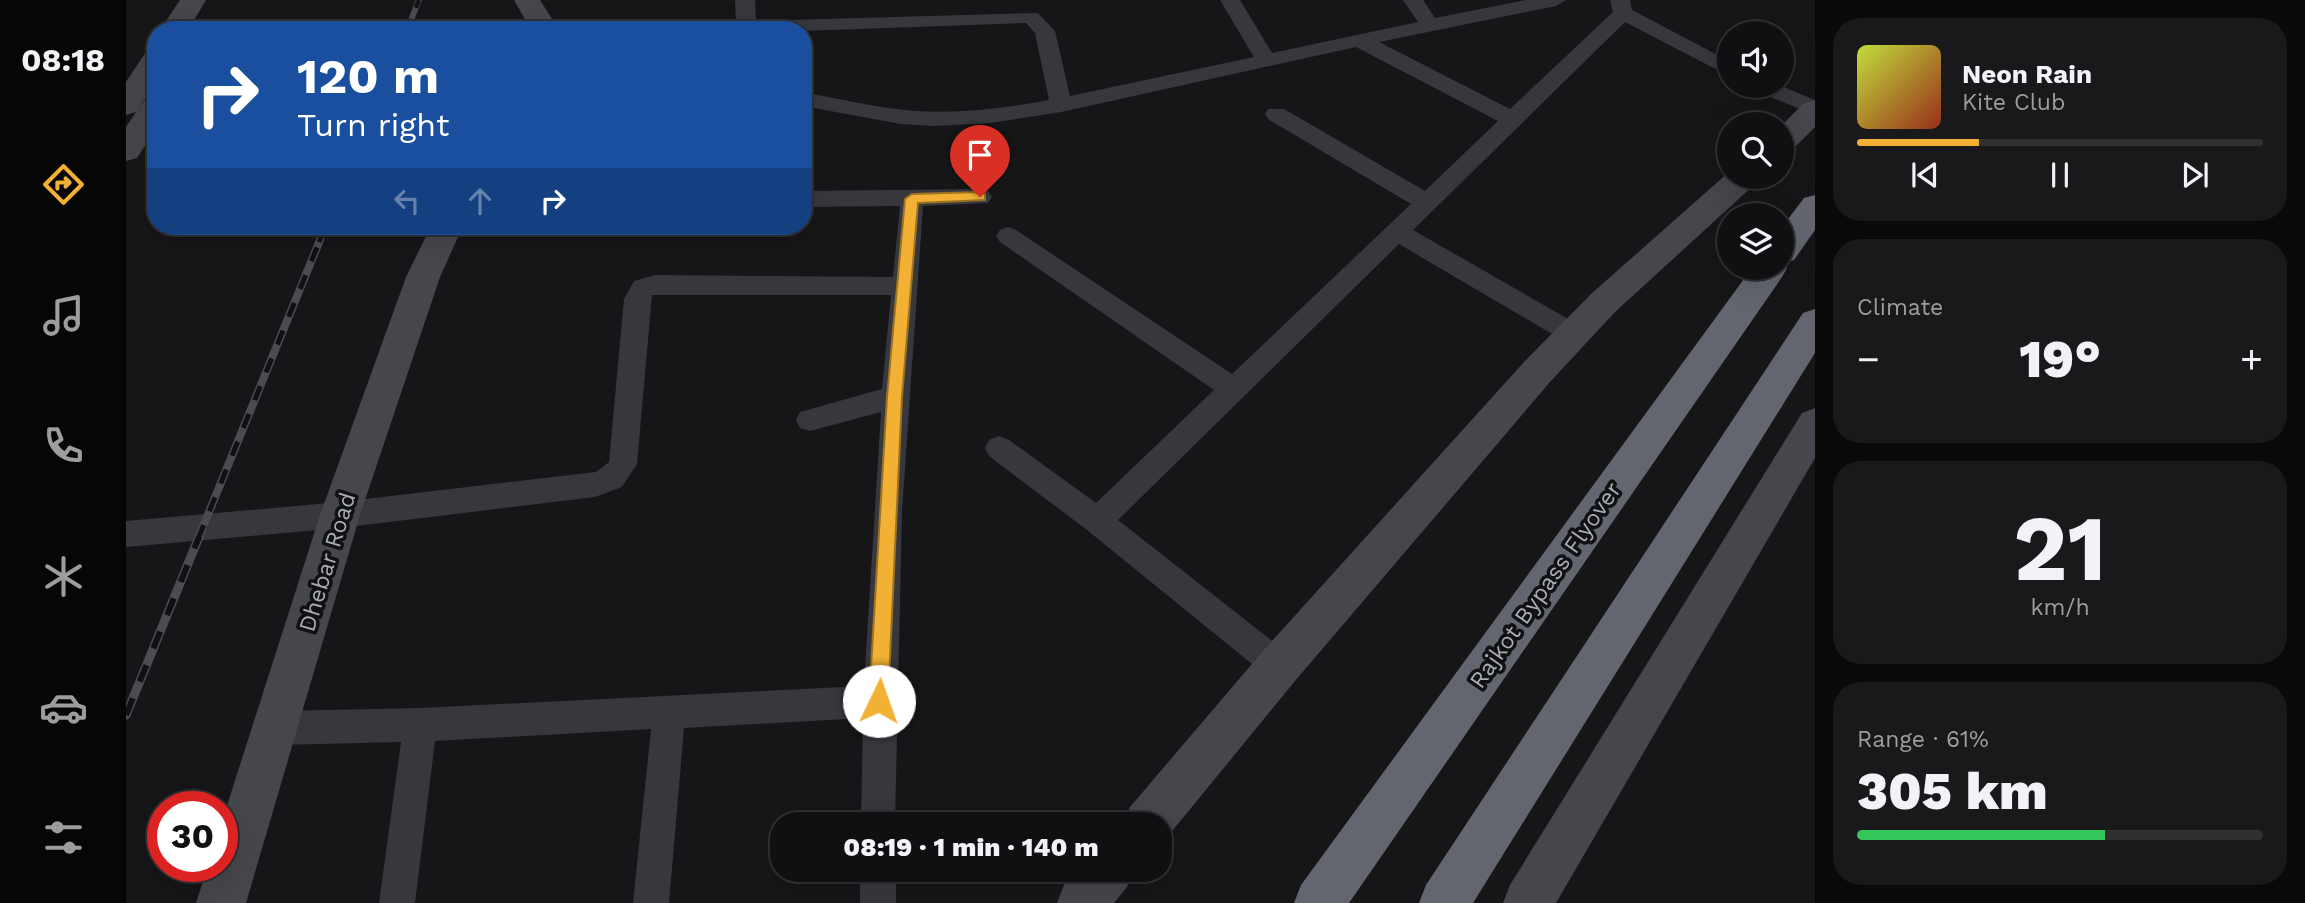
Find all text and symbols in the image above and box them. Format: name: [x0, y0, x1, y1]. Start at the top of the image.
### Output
map controls: [1717, 21, 1794, 280]
button: sound: [1717, 21, 1794, 98]
text: 08:18: [21, 41, 105, 79]
text: 120 m: [297, 47, 439, 105]
icon: right: [182, 49, 273, 140]
text: Neon Rain: [1962, 59, 2092, 89]
text: Kite Club: [1962, 89, 2065, 116]
text: Turn right: [297, 106, 449, 144]
button: search: [1717, 112, 1794, 189]
pin: [950, 125, 1010, 197]
icon: arrive: [961, 136, 999, 174]
icon: previous: [1906, 156, 1944, 194]
icon: pause: [2041, 156, 2079, 194]
icon: next: [2176, 156, 2214, 194]
icon: directions: [39, 160, 88, 209]
icon: left: [388, 182, 426, 220]
icon: ahead: [461, 182, 499, 220]
icon: right: [534, 182, 572, 220]
button: layers: [1717, 203, 1794, 280]
icon: music: [39, 291, 88, 340]
text: Climate: [1857, 294, 1943, 321]
text: 19°: [2019, 329, 2101, 390]
text: −: [1857, 337, 1880, 381]
text: +: [2240, 337, 2263, 381]
icon: phone: [39, 421, 88, 470]
street label: Rajkot Bypass Flyover: [1464, 477, 1627, 694]
street label: Dhebar Road: [293, 489, 361, 635]
text: 21: [2013, 495, 2107, 602]
icon: climate: [39, 552, 88, 601]
text: km/h: [2030, 594, 2090, 621]
position arrow: [842, 664, 916, 738]
icon: car: [39, 683, 88, 732]
text: Range · 61%: [1857, 726, 1989, 753]
text: 305 km: [1857, 761, 2048, 822]
speed limit sign: 30: [147, 791, 238, 882]
icon: filters: [39, 813, 88, 862]
text: 08:19 · 1 min · 140 m: [843, 832, 1099, 862]

